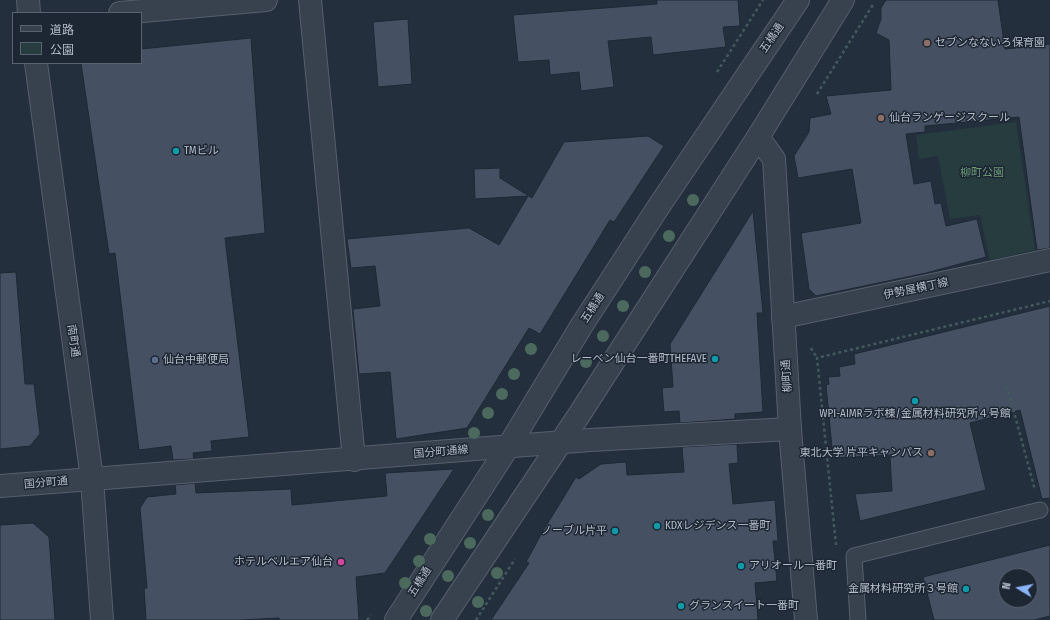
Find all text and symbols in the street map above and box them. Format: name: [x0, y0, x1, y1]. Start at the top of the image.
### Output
legend: [12, 12, 142, 64]
street label: 五橋通: [757, 21, 787, 55]
text: 道路: [50, 23, 74, 37]
place label: セブンなないろ保育園: [935, 36, 1045, 50]
marker: セブンなないろ保育園: [922, 38, 932, 48]
text: 公園: [50, 43, 74, 57]
place label: 仙台ランゲージスクール: [889, 111, 1010, 125]
marker: 仙台ランゲージスクール: [876, 113, 886, 123]
place label: TMビル: [184, 144, 219, 158]
marker: TMビル: [171, 146, 181, 156]
park label: 柳町公園: [960, 166, 1004, 180]
street label: 伊勢屋横丁線: [882, 276, 950, 302]
street label: 五橋通: [578, 291, 608, 325]
street label: 南町通: [64, 324, 82, 358]
place label: レーベン仙台一番町THEFAVE: [570, 352, 707, 366]
place label: 仙台中郵便局: [163, 353, 229, 367]
marker: レーベン仙台一番町THEFAVE: [710, 354, 720, 364]
marker: 仙台中郵便局: [150, 355, 160, 365]
street label: 柳町通: [779, 359, 795, 393]
marker: WPI-AIMRラボ棟/金属材料研究所４号館: [910, 396, 920, 406]
place label: WPI-AIMRラボ棟/金属材料研究所４号館: [819, 407, 1011, 421]
street label: 国分町通線: [413, 443, 469, 461]
place label: 東北大学 片平キャンパス: [799, 446, 923, 460]
marker: 東北大学 片平キャンパス: [926, 448, 936, 458]
street label: 国分町通: [24, 475, 68, 491]
place label: KDXレジデンス一番町: [665, 519, 770, 533]
marker: KDXレジデンス一番町: [652, 521, 662, 531]
place label: ノーブル片平: [541, 524, 607, 538]
marker: ノーブル片平: [610, 526, 620, 536]
place label: ホテルベルエア仙台: [234, 555, 333, 569]
marker: ホテルベルエア仙台: [336, 557, 346, 567]
place label: アリオール一番町: [749, 559, 837, 573]
marker: アリオール一番町: [736, 561, 746, 571]
street label: 五橋通: [406, 565, 434, 599]
north arrow: [998, 568, 1038, 608]
place label: 金属材料研究所３号館: [848, 582, 958, 596]
text: N: [1000, 582, 1014, 590]
marker: 金属材料研究所３号館: [961, 584, 971, 594]
place label: グランスイート一番町: [689, 599, 799, 613]
marker: グランスイート一番町: [676, 601, 686, 611]

